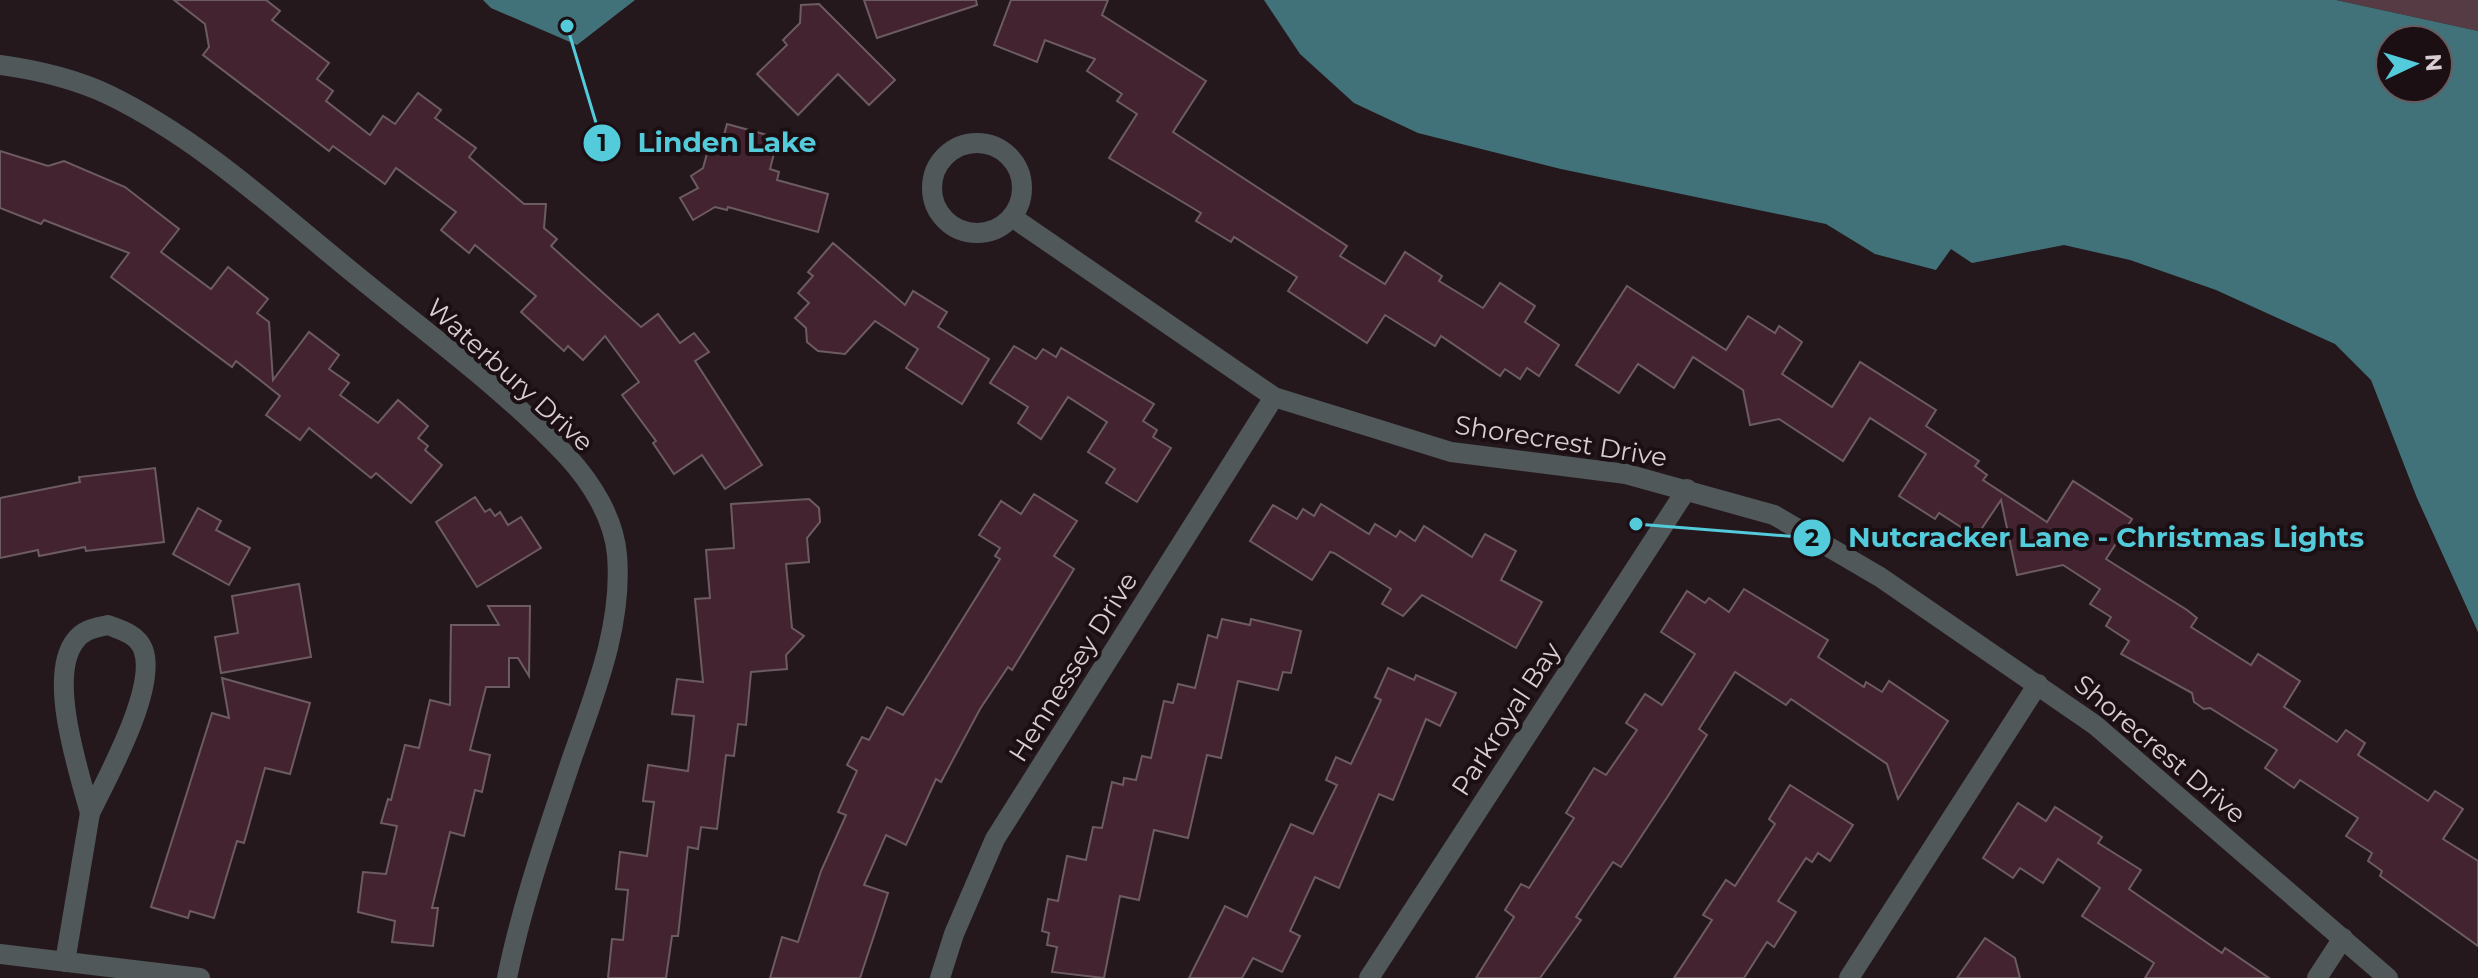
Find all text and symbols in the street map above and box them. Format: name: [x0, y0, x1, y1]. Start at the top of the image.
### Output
north arrow: [2374, 24, 2454, 104]
text: N: [2419, 53, 2448, 72]
callout: Linden Lake: [582, 117, 832, 169]
text: Linden Lake: [638, 125, 816, 159]
text: 1: [597, 128, 607, 157]
street label: Waterbury Drive: [420, 292, 600, 458]
street label: Shorecrest Drive: [1453, 408, 1669, 474]
callout: Nutcracker Lane - Christmas Lights: [1792, 512, 2380, 564]
text: Nutcracker Lane - Christmas Lights: [1848, 520, 2364, 554]
text: 2: [1805, 523, 1819, 552]
street label: Hennessey Drive: [1002, 566, 1144, 768]
street label: Parkroyal Bay: [1445, 636, 1568, 802]
street label: Shorecrest Drive: [2068, 668, 2252, 830]

